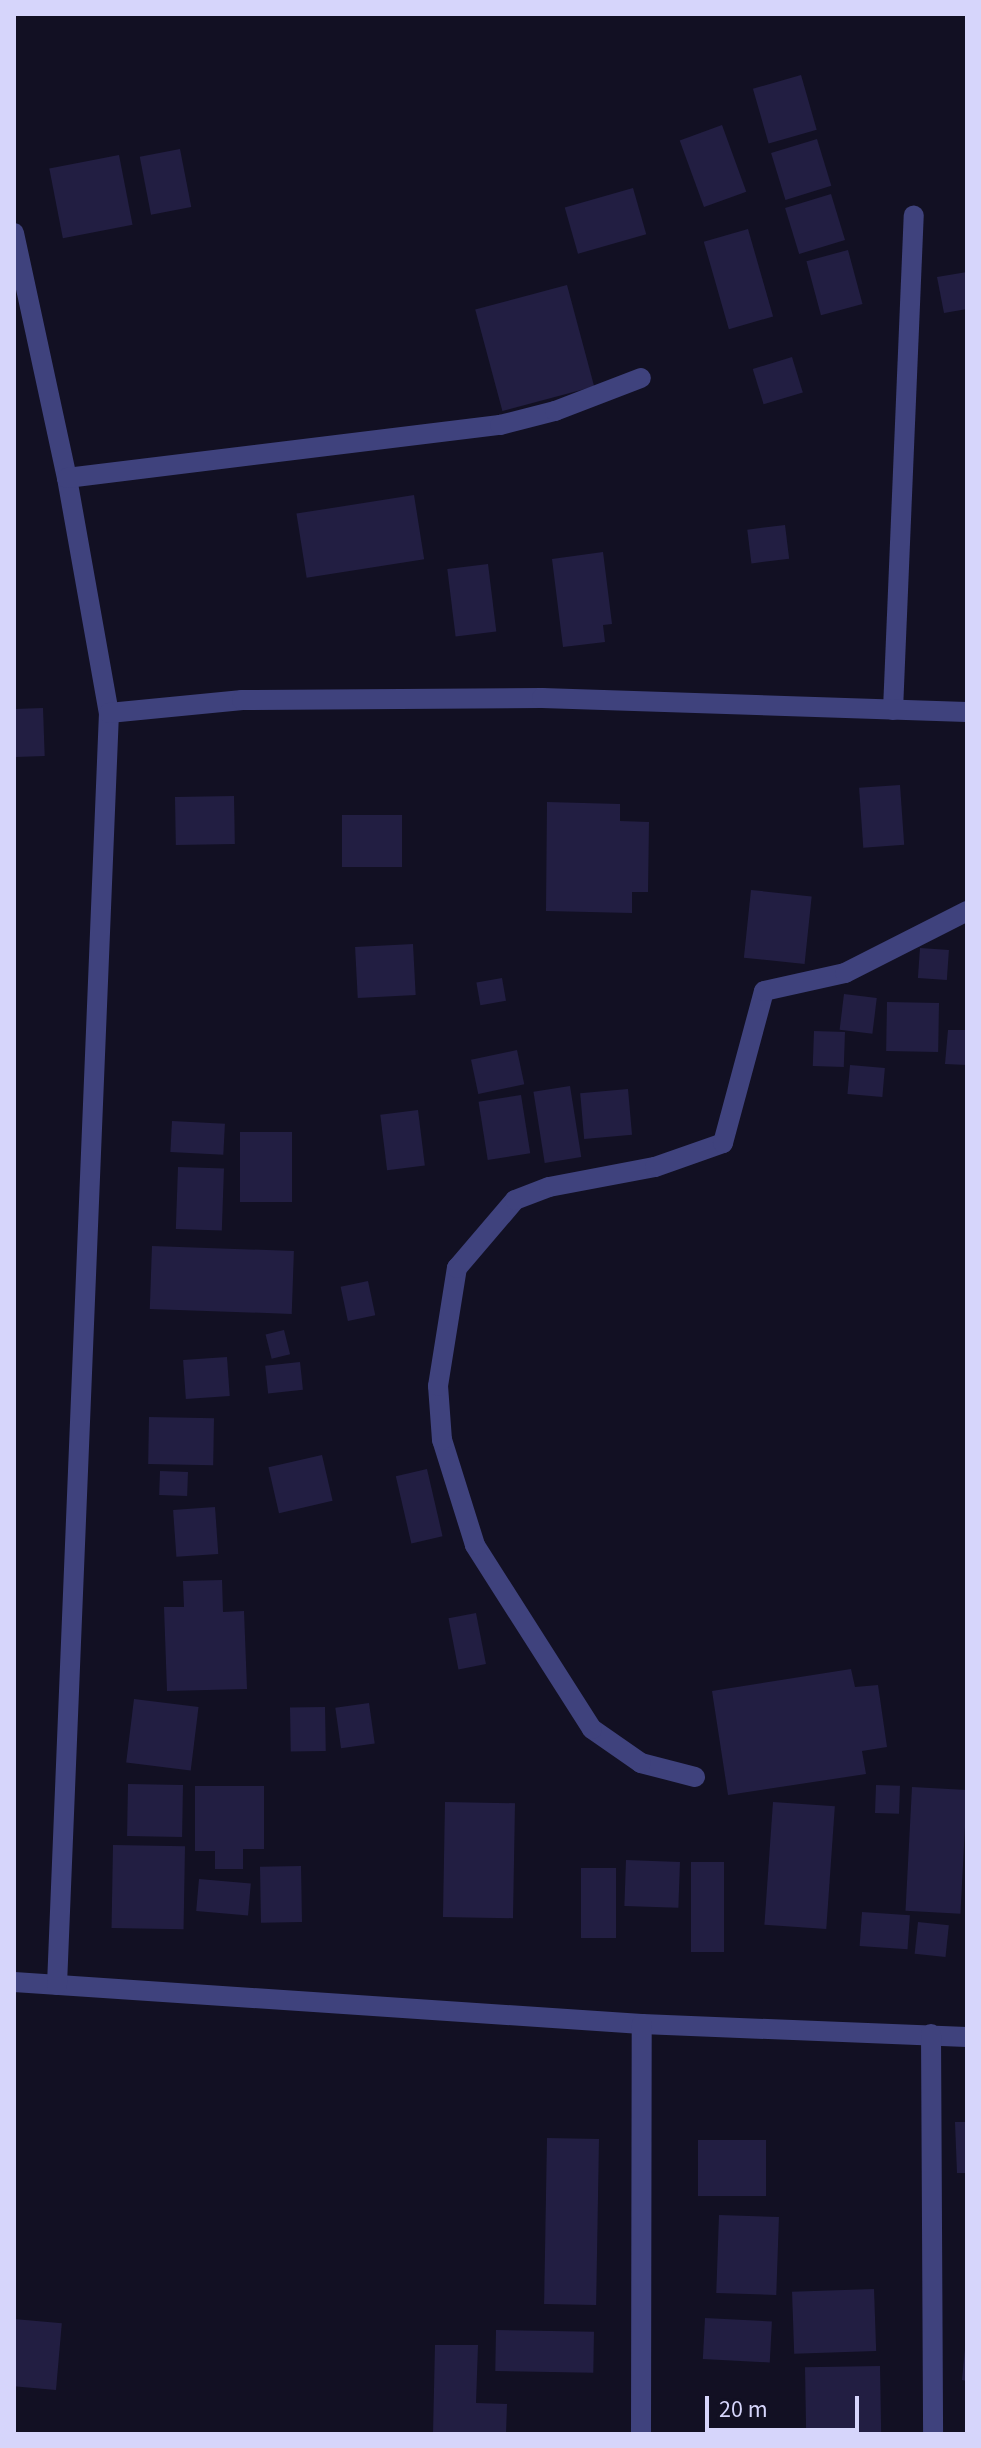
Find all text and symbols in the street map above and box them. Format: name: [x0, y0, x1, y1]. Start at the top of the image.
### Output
scale bar: [709, 2380, 863, 2430]
text: 20 m: [719, 2392, 768, 2427]

